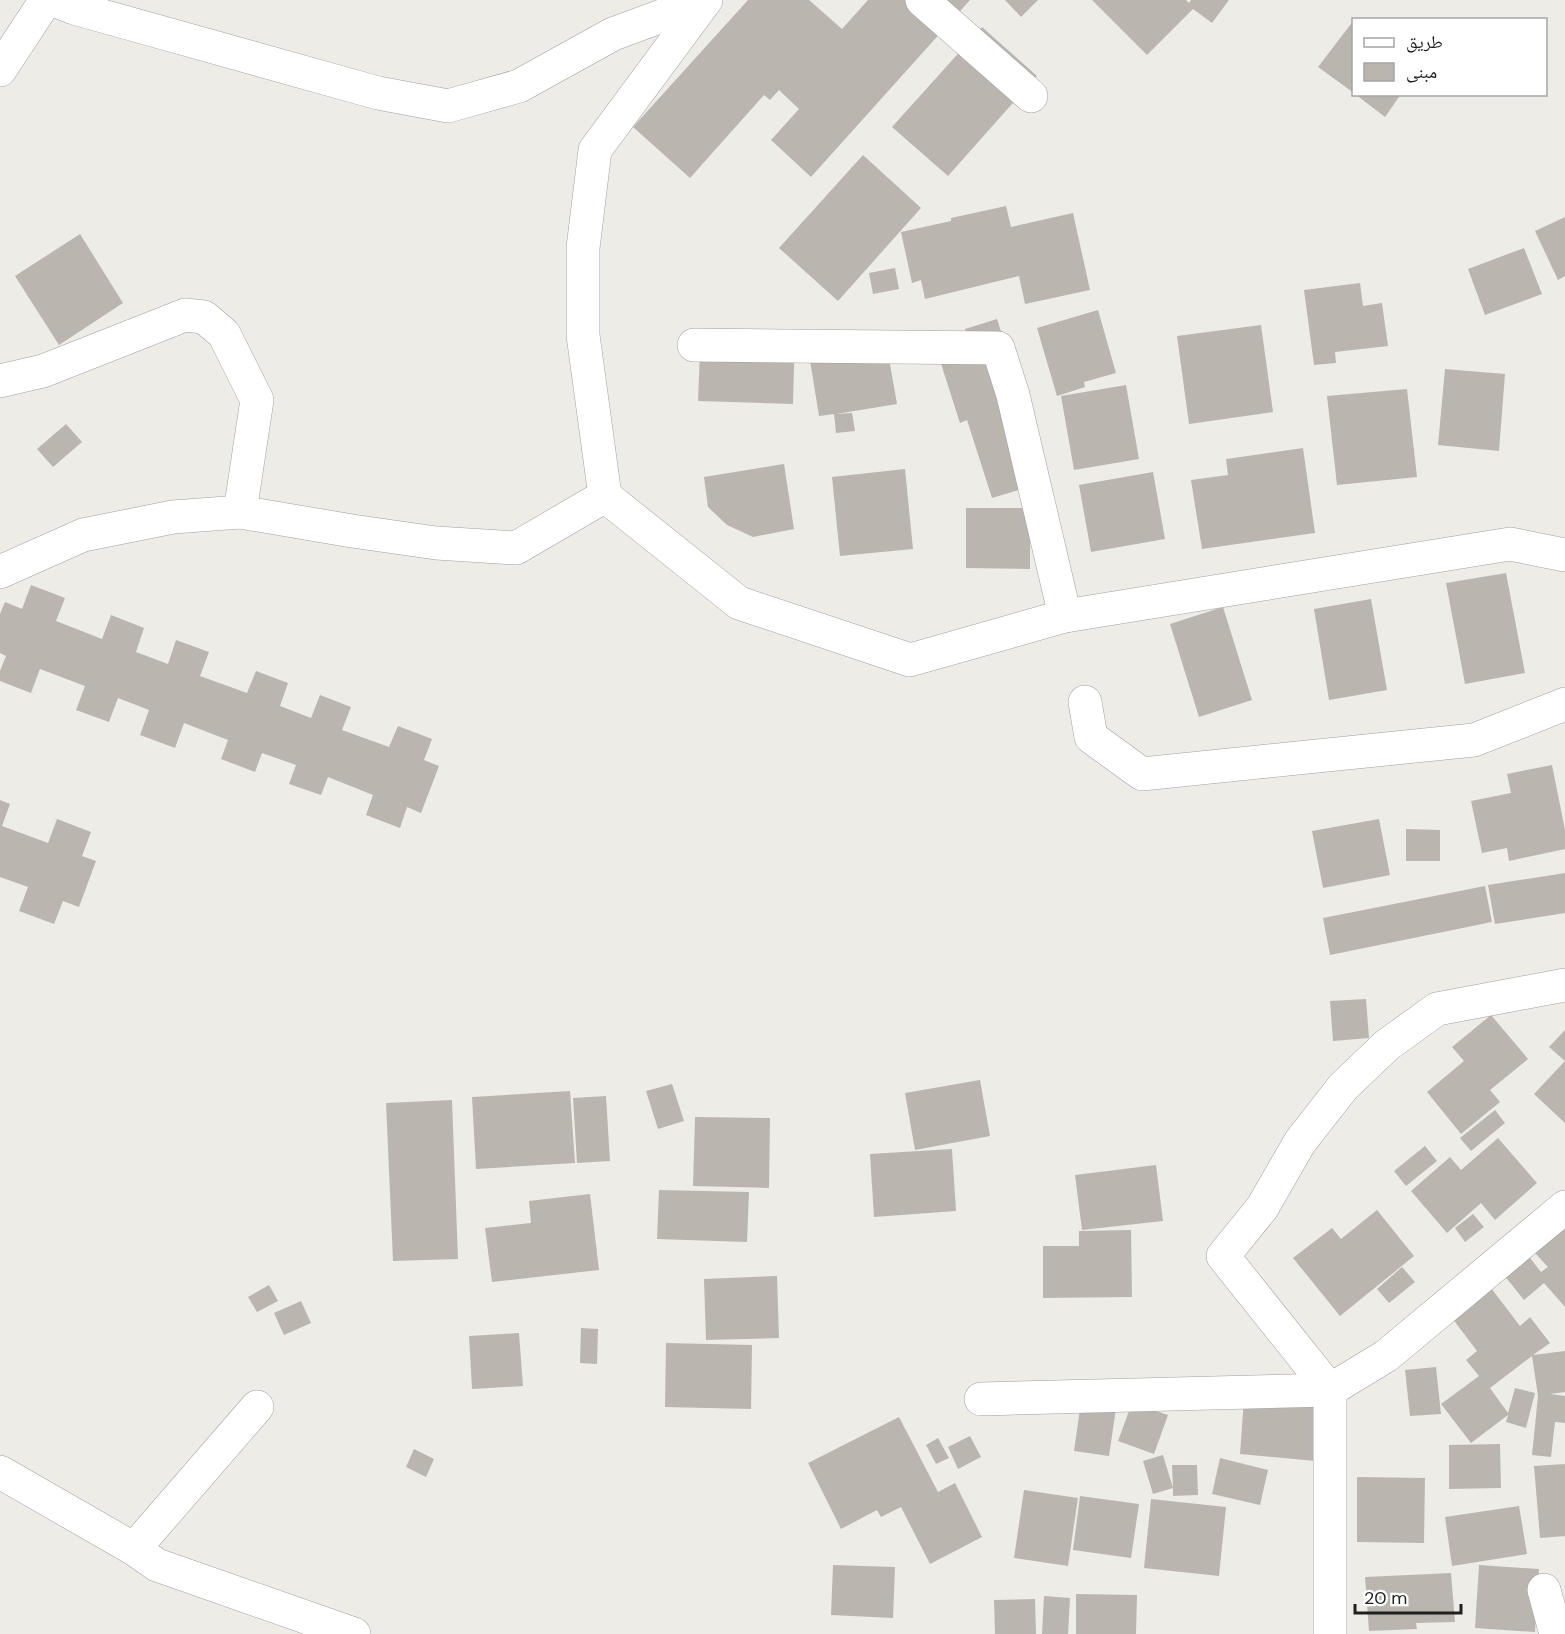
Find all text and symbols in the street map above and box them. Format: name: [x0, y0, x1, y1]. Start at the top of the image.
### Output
legend: [1352, 18, 1547, 96]
text: طريق: [1406, 30, 1443, 54]
text: مبنى: [1406, 60, 1437, 84]
scale bar: [1355, 1577, 1462, 1615]
text: 20 m: [1364, 1586, 1407, 1610]

